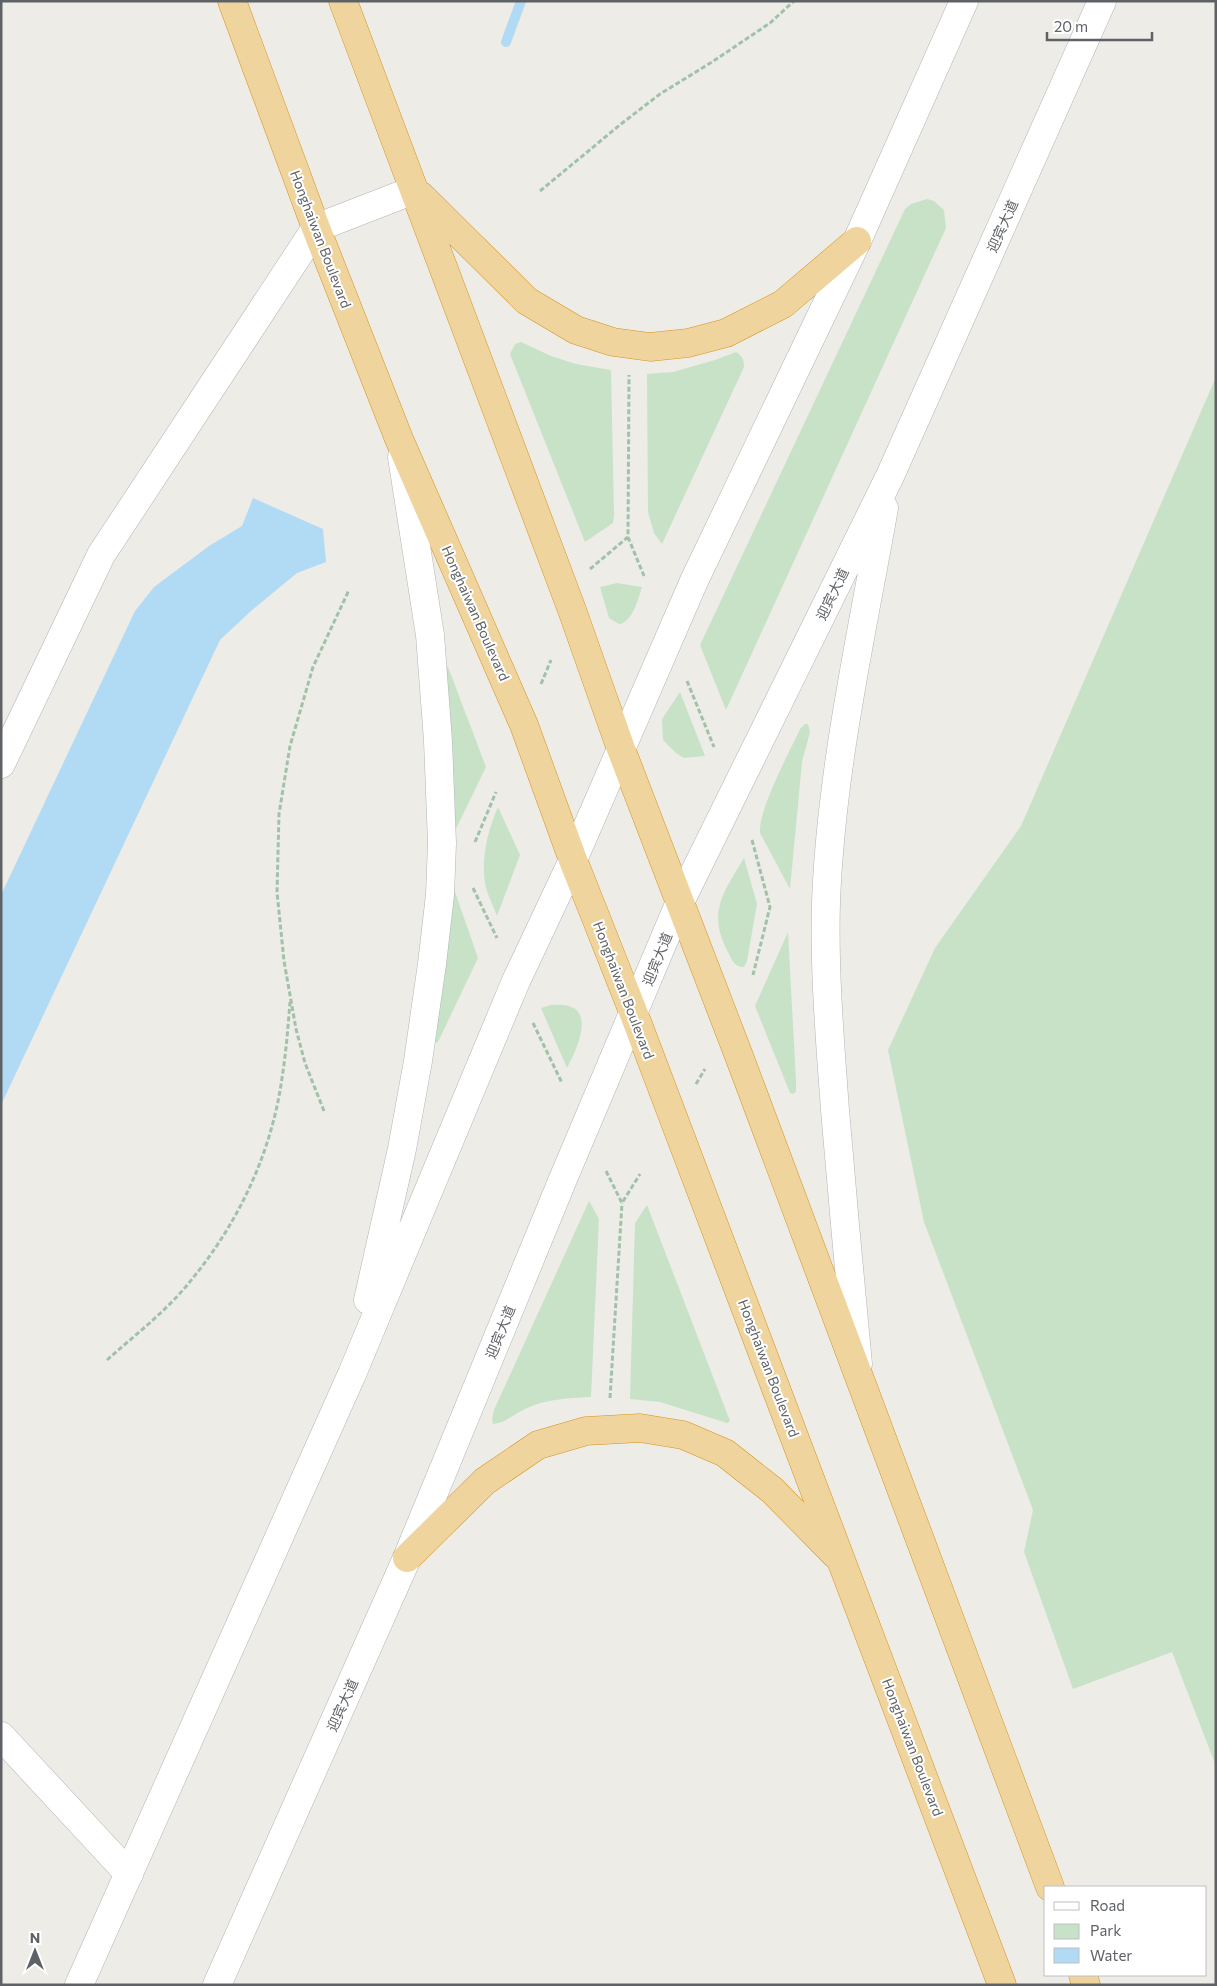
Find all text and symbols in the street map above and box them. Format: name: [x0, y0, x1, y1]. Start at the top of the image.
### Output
scale bar: [1047, 10, 1152, 42]
text: 20 m: [1054, 17, 1088, 35]
street label: Honghaiwan Boulevard: [287, 168, 355, 310]
street label: 迎宾大道: [983, 197, 1021, 255]
street label: Honghaiwan Boulevard: [438, 543, 514, 683]
street label: 迎宾大道: [812, 565, 852, 623]
street label: Honghaiwan Boulevard: [590, 919, 658, 1061]
street label: 迎宾大道: [639, 930, 675, 988]
street label: Honghaiwan Boulevard: [735, 1297, 803, 1439]
street label: 迎宾大道: [482, 1303, 518, 1361]
street label: 迎宾大道: [323, 1676, 361, 1734]
street label: Honghaiwan Boulevard: [879, 1676, 947, 1818]
legend: [1044, 1886, 1207, 1976]
text: Road: [1090, 1896, 1125, 1914]
text: Park: [1090, 1921, 1121, 1939]
north arrow: [10, 1926, 60, 1976]
text: N: [30, 1929, 40, 1946]
text: Water: [1090, 1946, 1132, 1964]

